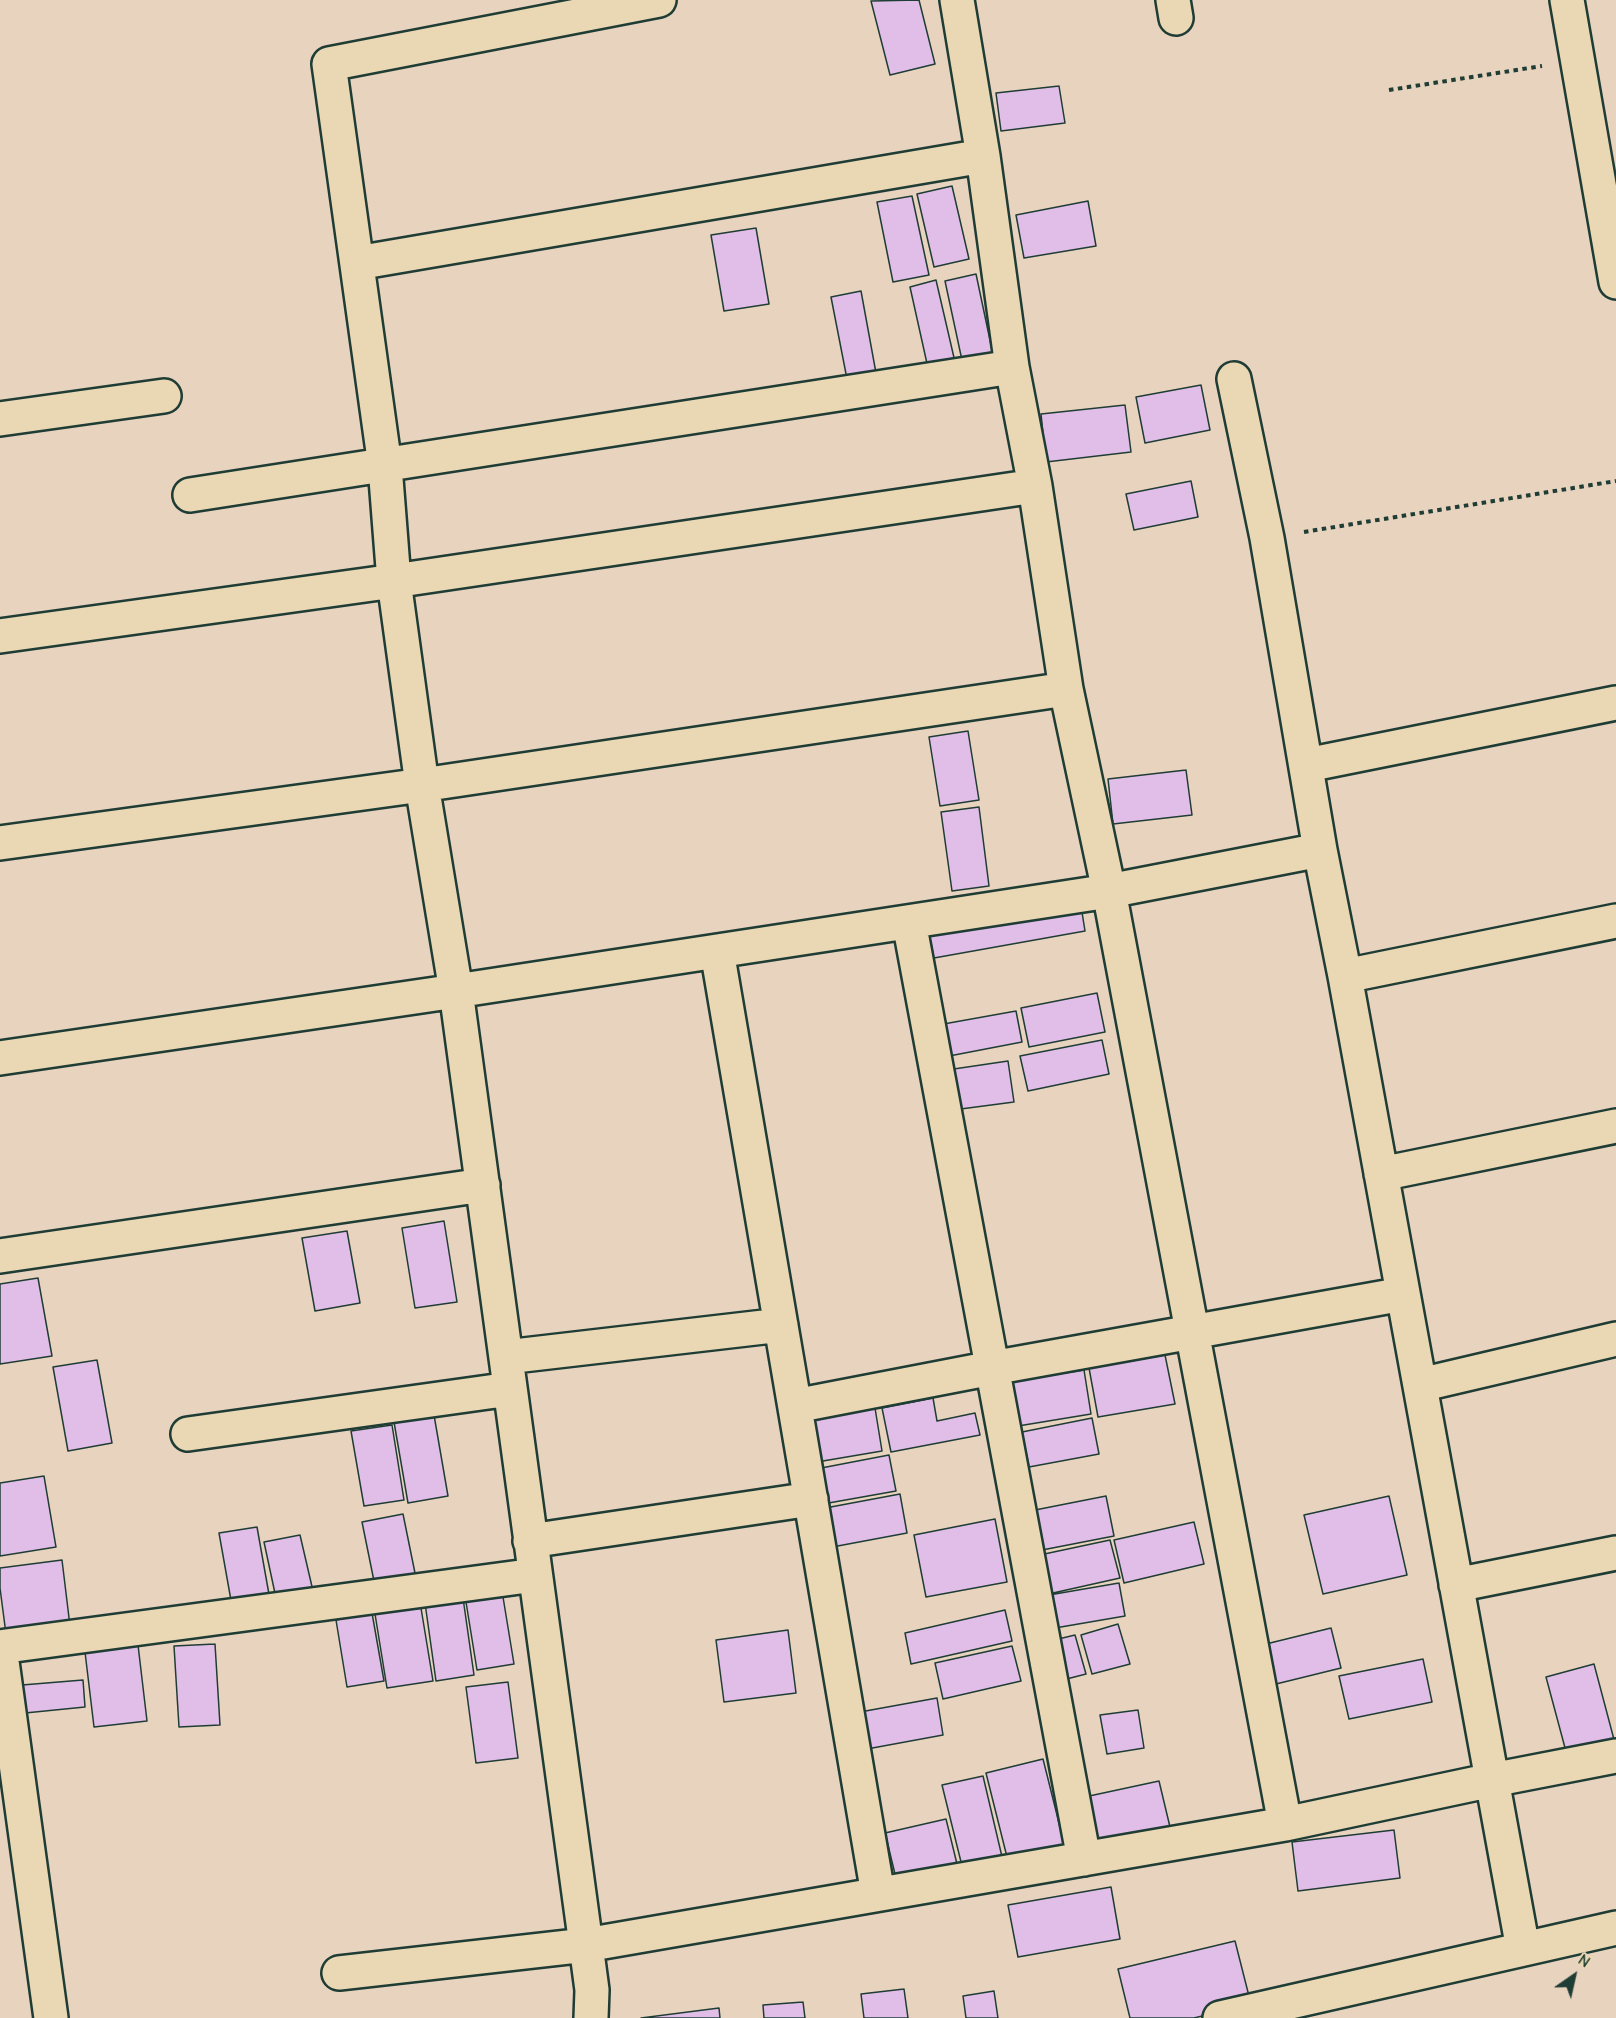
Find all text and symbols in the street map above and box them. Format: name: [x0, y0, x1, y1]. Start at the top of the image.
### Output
north arrow: [1544, 1946, 1604, 2006]
text: N: [1575, 1951, 1593, 1971]

